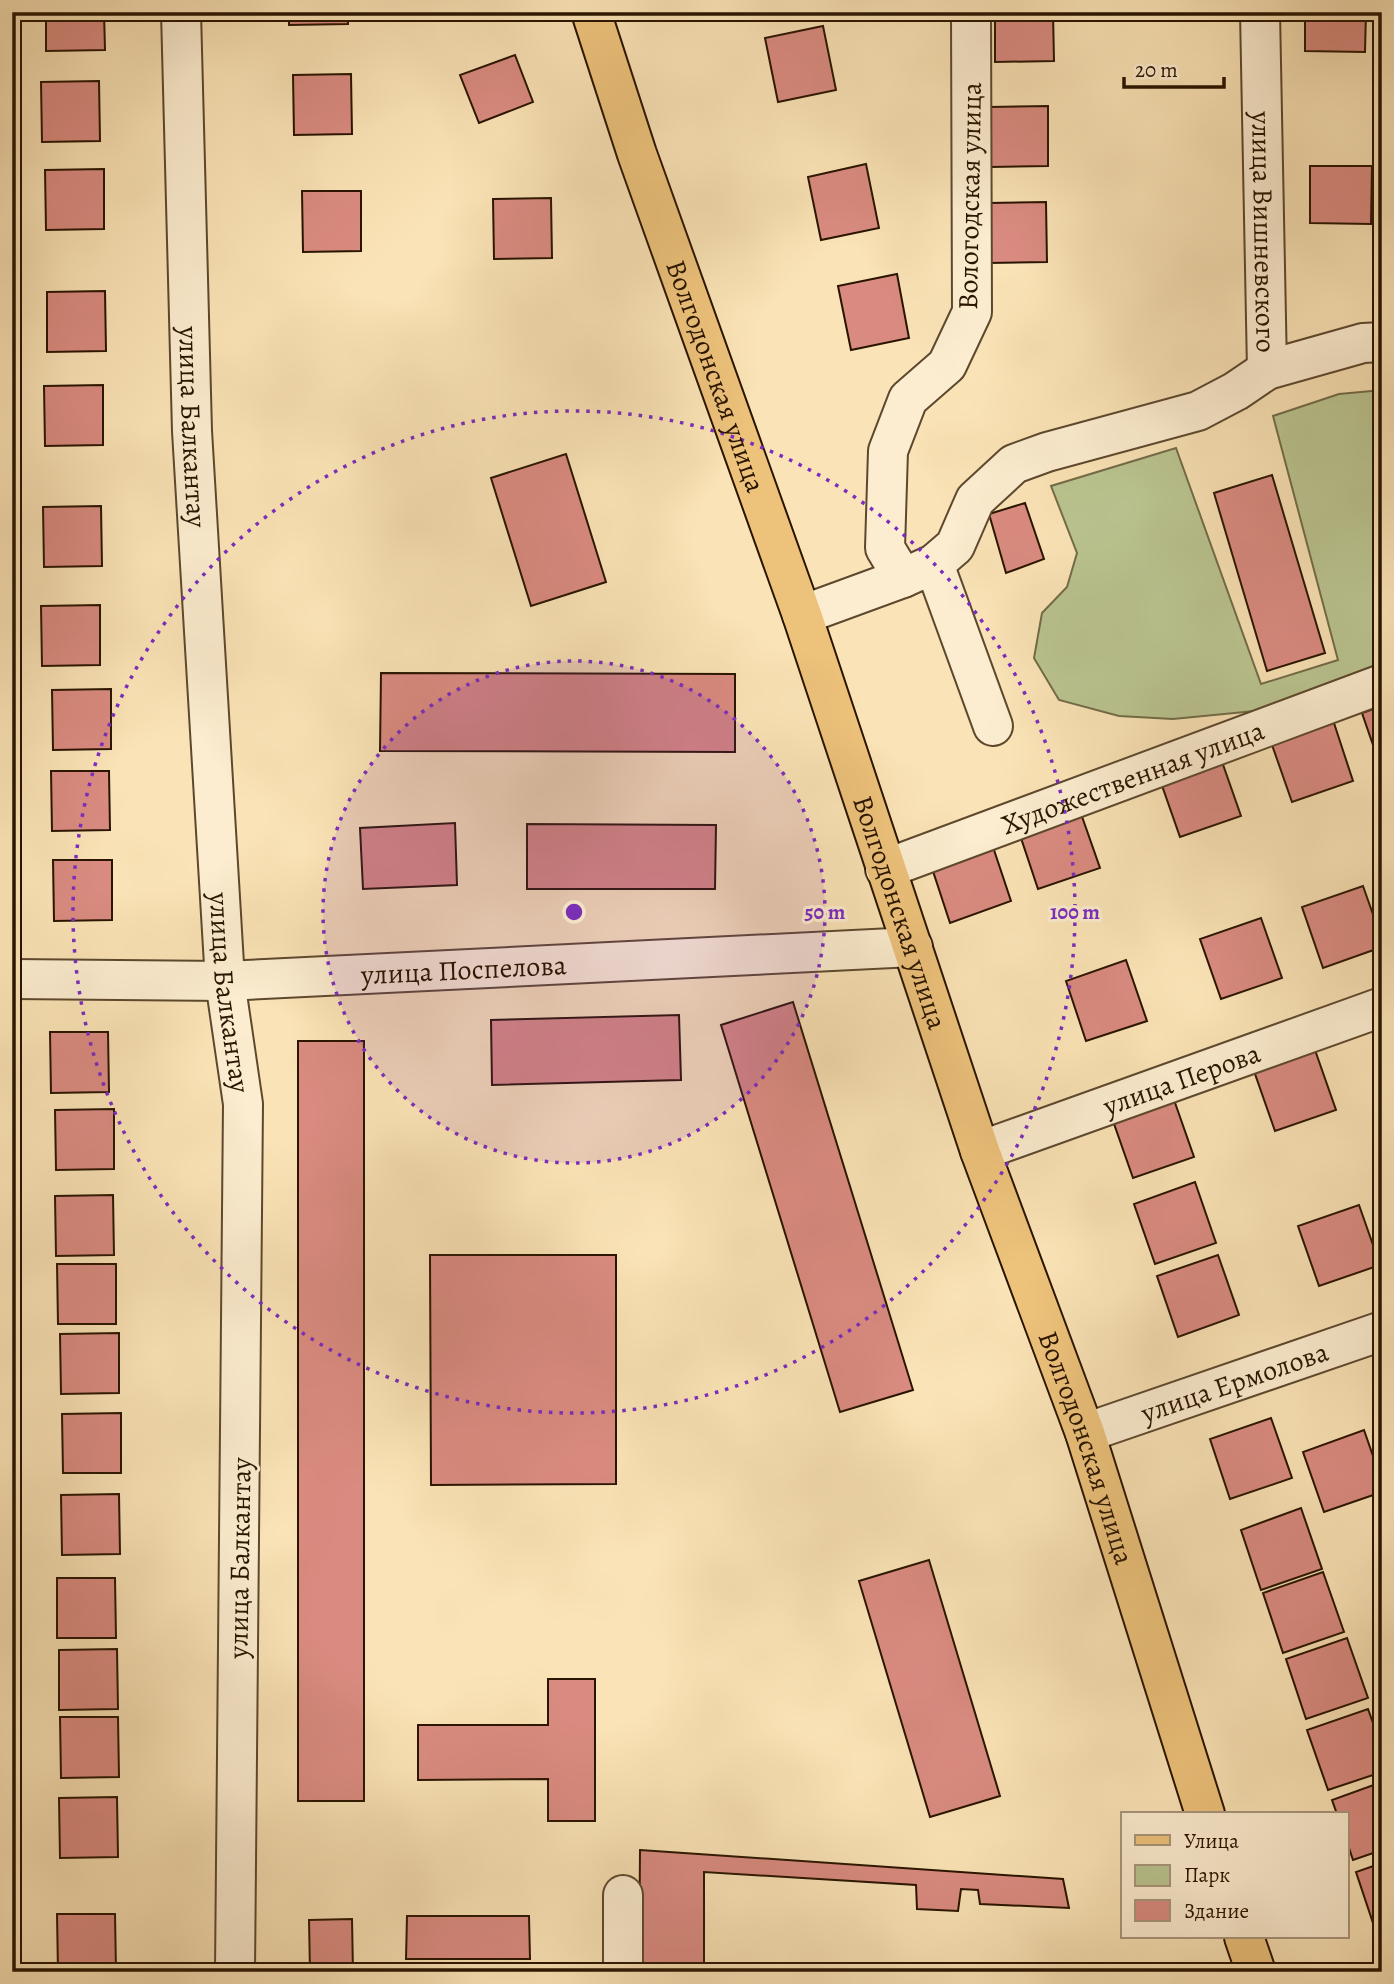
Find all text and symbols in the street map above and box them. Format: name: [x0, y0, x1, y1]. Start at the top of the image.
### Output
scale bar: [1124, 46, 1224, 90]
text: 20 m: [1135, 56, 1178, 84]
street label: Вологодская улица: [949, 82, 991, 310]
street label: улица Вишневского: [1242, 110, 1285, 353]
street label: Волгодонская улица: [656, 255, 775, 498]
street label: улица Балкантау: [169, 325, 216, 529]
street label: Художественная улица: [996, 712, 1270, 844]
street label: Волгодонская улица: [843, 791, 956, 1034]
street label: улица Балкантау: [200, 890, 259, 1096]
text: 50 m: [805, 898, 846, 926]
text: 100 m: [1050, 898, 1100, 926]
centre of rings: [562, 900, 586, 924]
street label: улица Поспелова: [359, 946, 567, 994]
street label: улица Перова: [1097, 1034, 1266, 1126]
street label: Волгодонская улица: [1029, 1326, 1143, 1569]
street label: улица Ермолова: [1135, 1333, 1334, 1433]
street label: улица Балкантау: [219, 1457, 261, 1660]
legend: [1121, 1812, 1348, 1938]
text: Улица: [1184, 1827, 1239, 1855]
text: Парк: [1184, 1861, 1230, 1889]
text: Здание: [1184, 1897, 1249, 1925]

